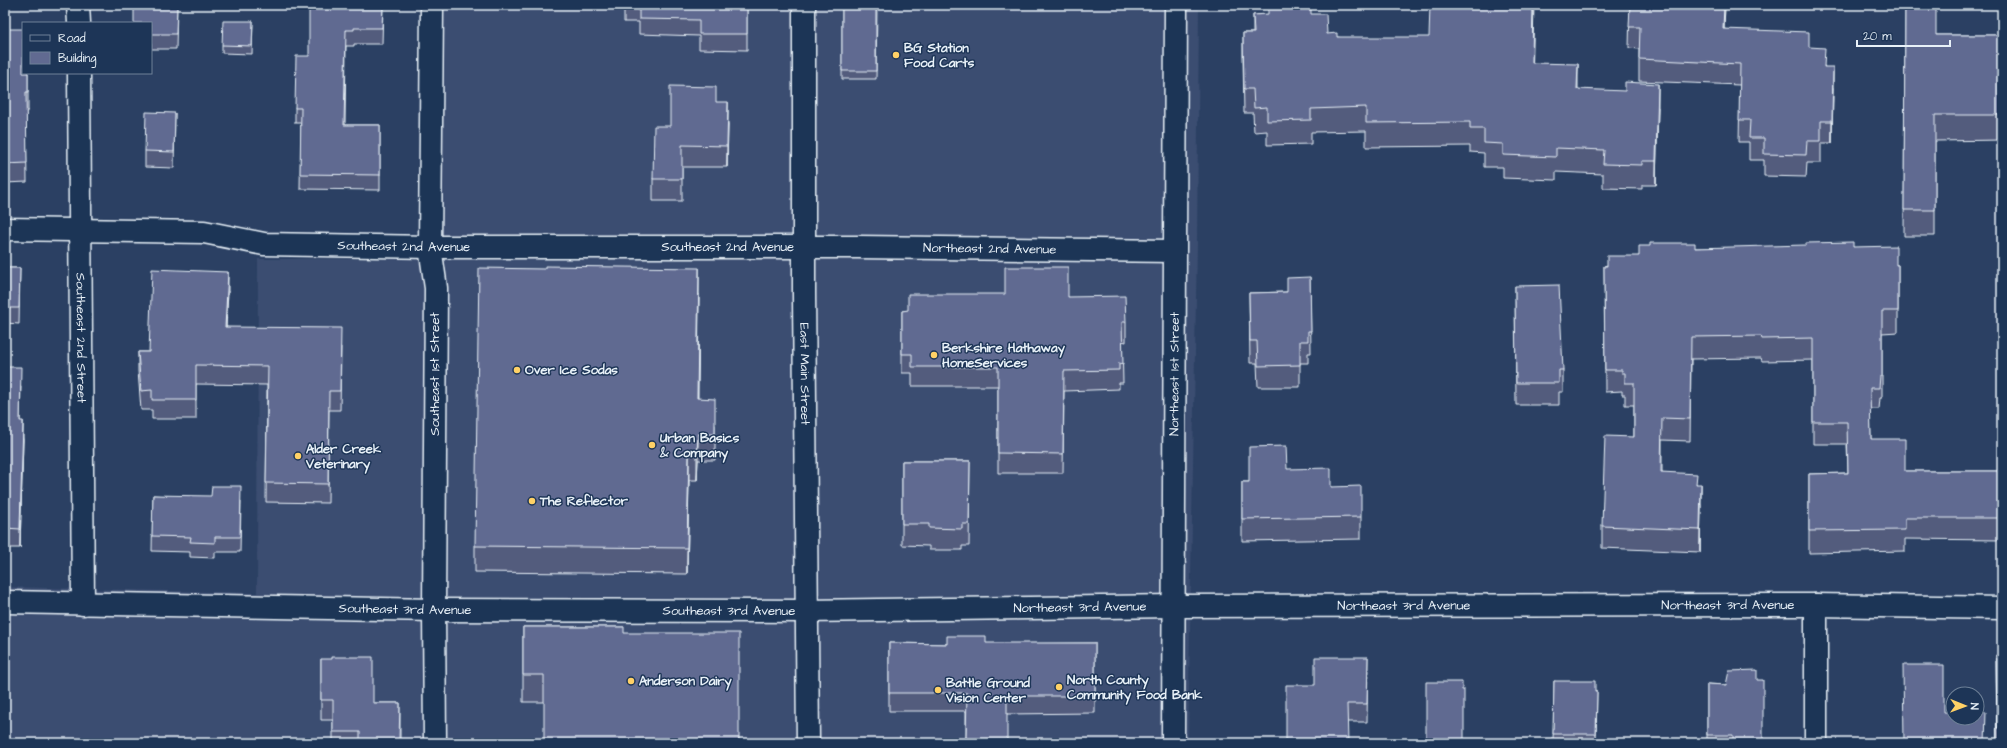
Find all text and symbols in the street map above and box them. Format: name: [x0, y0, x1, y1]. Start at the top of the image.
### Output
legend: [22, 22, 152, 74]
scale bar: [1857, 22, 1950, 48]
text: 20 m: [1863, 28, 1892, 45]
text: Road: [58, 30, 86, 47]
place label: BG Station Food Carts: [904, 39, 975, 72]
text: Building: [58, 50, 96, 68]
marker: BG Station Food Carts: [891, 50, 901, 60]
street label: Southeast 2nd Avenue: [337, 236, 470, 256]
street label: Southeast 2nd Avenue: [661, 238, 794, 256]
street label: Northeast 2nd Avenue: [923, 239, 1056, 259]
street label: Southeast 2nd Street: [72, 273, 90, 404]
street label: Northeast 1st Street: [1165, 311, 1184, 436]
street label: Southeast 1st Street: [426, 312, 444, 436]
street label: East Main Street: [795, 323, 814, 426]
place label: Berkshire Hathaway HomeServices: [942, 339, 1066, 372]
marker: Berkshire Hathaway HomeServices: [929, 350, 939, 360]
place label: Over Ice Sodas: [525, 361, 618, 379]
marker: Over Ice Sodas: [512, 365, 522, 375]
place label: Urban Basics & Company: [659, 429, 740, 463]
place label: Alder Creek Veterinary: [305, 440, 382, 474]
marker: Urban Basics & Company: [647, 440, 657, 450]
marker: Alder Creek Veterinary: [293, 451, 303, 461]
place label: The Reflector: [539, 492, 629, 510]
marker: The Reflector: [527, 496, 537, 506]
street label: Northeast 3rd Avenue: [1661, 596, 1794, 614]
street label: Northeast 3rd Avenue: [1013, 597, 1147, 617]
street label: Northeast 3rd Avenue: [1337, 597, 1470, 615]
street label: Southeast 3rd Avenue: [338, 599, 471, 619]
street label: Southeast 3rd Avenue: [663, 602, 795, 620]
place label: North County Community Food Bank: [1067, 671, 1203, 705]
place label: Anderson Dairy: [639, 672, 732, 691]
place label: Battle Ground Vision Center: [945, 674, 1030, 707]
marker: Anderson Dairy: [626, 676, 636, 686]
marker: North County Community Food Bank: [1054, 682, 1064, 692]
marker: Battle Ground Vision Center: [933, 685, 943, 695]
north arrow: [1945, 686, 1985, 726]
text: N: [1967, 703, 1982, 710]

